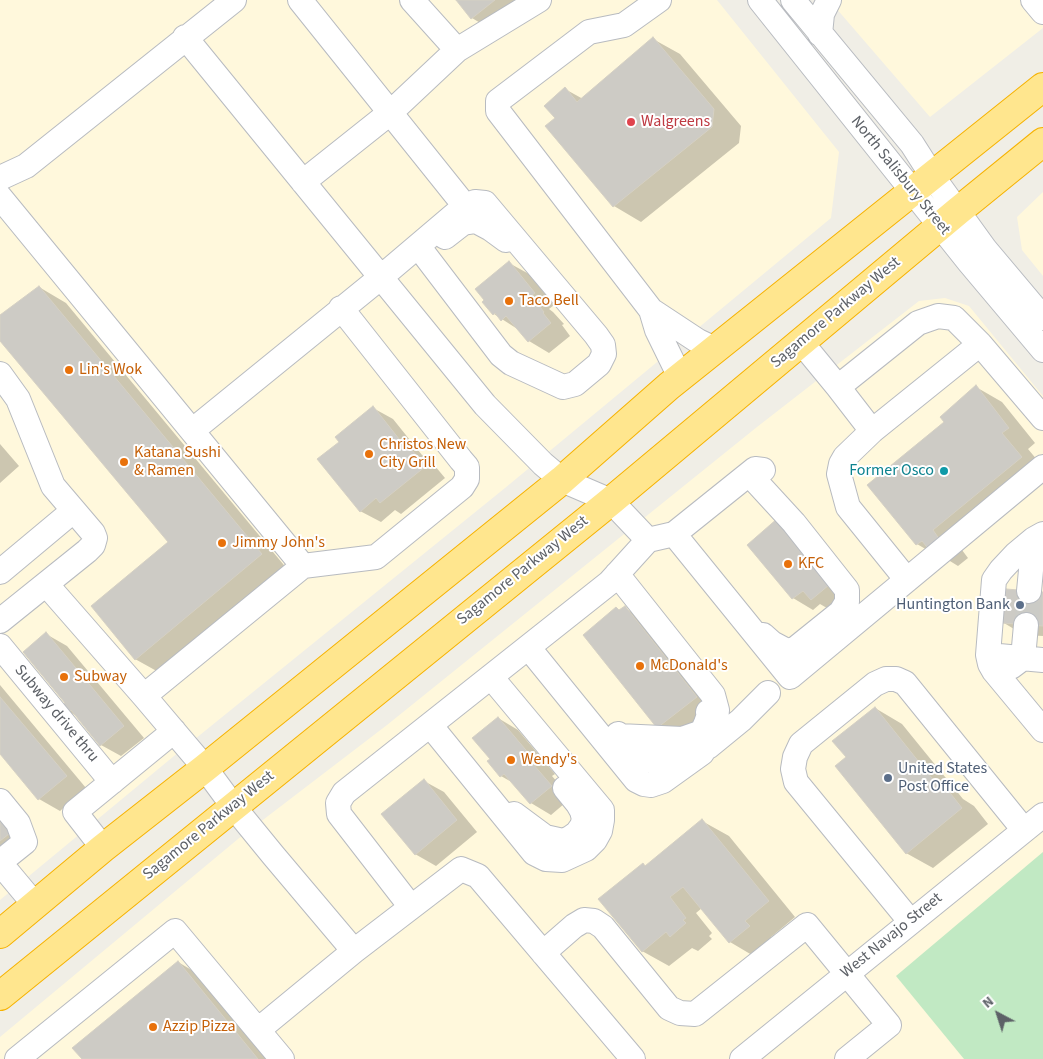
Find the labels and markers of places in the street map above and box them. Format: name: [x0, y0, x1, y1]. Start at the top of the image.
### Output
place label: Walgreens: [641, 112, 710, 132]
marker: Walgreens: [625, 116, 637, 128]
place label: Taco Bell: [519, 291, 579, 311]
marker: Taco Bell: [503, 295, 515, 307]
place label: Lin's Wok: [79, 360, 142, 380]
marker: Lin's Wok: [63, 364, 75, 376]
place label: Christos New City Grill: [379, 435, 466, 473]
place label: Katana Sushi & Ramen: [134, 443, 221, 481]
marker: Christos New City Grill: [363, 448, 375, 460]
marker: Katana Sushi & Ramen: [118, 456, 130, 468]
place label: Former Osco: [849, 461, 934, 481]
marker: Former Osco: [938, 465, 950, 477]
place label: Jimmy John's: [232, 533, 325, 553]
marker: Jimmy John's: [216, 537, 228, 549]
place label: KFC: [798, 554, 824, 574]
marker: KFC: [782, 558, 794, 570]
place label: Huntington Bank: [896, 595, 1010, 615]
marker: Huntington Bank: [1014, 599, 1026, 611]
place label: McDonald's: [650, 656, 728, 676]
marker: McDonald's: [634, 660, 646, 672]
place label: Subway: [74, 667, 127, 687]
marker: Subway: [58, 671, 70, 683]
place label: Wendy's: [521, 750, 577, 770]
marker: Wendy's: [505, 754, 517, 766]
place label: United States Post Office: [898, 759, 987, 797]
marker: United States Post Office: [882, 772, 894, 784]
place label: Azzip Pizza: [163, 1017, 236, 1037]
marker: Azzip Pizza: [147, 1021, 159, 1033]

